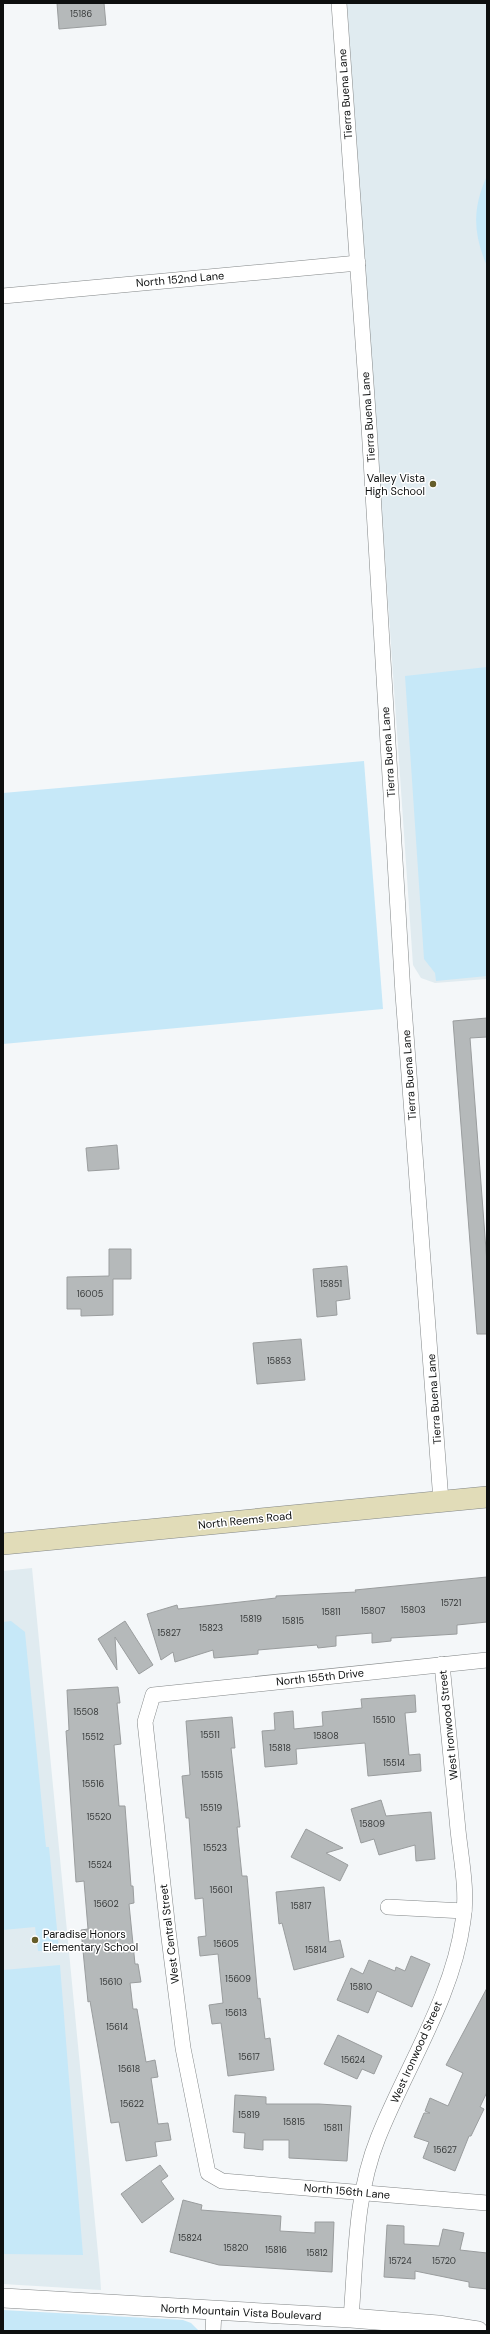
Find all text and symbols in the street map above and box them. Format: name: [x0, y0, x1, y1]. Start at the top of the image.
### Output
house number: 15186: [70, 8, 92, 20]
street label: Tierra Buena Lane: [335, 48, 355, 140]
street label: North 152nd Lane: [135, 268, 225, 290]
street label: Tierra Buena Lane: [358, 371, 378, 463]
place label: Valley Vista High School: [365, 471, 425, 498]
marker: Valley Vista High School: [428, 479, 438, 489]
street label: Tierra Buena Lane: [378, 706, 398, 798]
street label: Tierra Buena Lane: [399, 1029, 419, 1121]
house number: 15851: [320, 1278, 342, 1290]
house number: 16005: [77, 1288, 103, 1300]
street label: Tierra Buena Lane: [424, 1353, 444, 1445]
house number: 15853: [267, 1355, 291, 1367]
street label: North Reems Road: [197, 1508, 293, 1532]
house number: 15721: [441, 1597, 462, 1609]
house number: 15803: [400, 1604, 426, 1616]
house number: 15807: [361, 1605, 385, 1617]
house number: 15811: [321, 1606, 341, 1618]
house number: 15819: [240, 1613, 262, 1625]
house number: 15815: [282, 1615, 304, 1627]
house number: 15823: [199, 1622, 223, 1634]
house number: 15827: [157, 1627, 181, 1639]
street label: North 155th Drive: [275, 1665, 365, 1689]
street label: West Ironwood Street: [435, 1669, 461, 1781]
house number: 15508: [73, 1706, 99, 1718]
house number: 15510: [373, 1714, 395, 1726]
house number: 15511: [200, 1729, 220, 1741]
house number: 15808: [313, 1730, 339, 1742]
house number: 15512: [82, 1731, 104, 1743]
house number: 15818: [269, 1742, 291, 1754]
house number: 15514: [383, 1757, 406, 1769]
house number: 15515: [201, 1769, 223, 1781]
house number: 15516: [82, 1778, 104, 1790]
house number: 15519: [200, 1802, 222, 1814]
house number: 15520: [87, 1811, 111, 1823]
house number: 15809: [359, 1818, 385, 1830]
house number: 15523: [203, 1842, 227, 1854]
house number: 15524: [88, 1859, 113, 1871]
street label: West Central Street: [156, 1883, 182, 1985]
house number: 15601: [210, 1884, 233, 1896]
house number: 15602: [93, 1898, 119, 1910]
house number: 15817: [290, 1900, 312, 1912]
place label: Paradise Honors Elementary School: [43, 1927, 138, 1954]
marker: Paradise Honors Elementary School: [30, 1935, 40, 1945]
house number: 15605: [213, 1938, 239, 1950]
house number: 15814: [305, 1944, 327, 1956]
house number: 15609: [225, 1973, 251, 1985]
house number: 15610: [100, 1976, 122, 1988]
house number: 15810: [350, 1981, 372, 1993]
street label: West Ironwood Street: [387, 1999, 445, 2105]
house number: 15613: [225, 2007, 247, 2019]
house number: 15614: [106, 2021, 129, 2033]
house number: 15617: [238, 2051, 260, 2063]
house number: 15624: [341, 2054, 366, 2066]
house number: 15618: [118, 2063, 140, 2075]
house number: 15622: [120, 2098, 144, 2110]
house number: 15819: [238, 2109, 260, 2121]
house number: 15815: [283, 2116, 305, 2128]
house number: 15811: [323, 2122, 343, 2134]
house number: 15627: [433, 2144, 457, 2156]
street label: North 156th Lane: [303, 2180, 391, 2202]
house number: 15824: [178, 2232, 203, 2244]
house number: 15820: [224, 2242, 248, 2254]
house number: 15816: [265, 2244, 287, 2256]
house number: 15812: [306, 2247, 328, 2259]
house number: 15724: [388, 2255, 412, 2267]
house number: 15720: [432, 2255, 456, 2267]
street label: North Mountain Vista Boulevard: [160, 2301, 322, 2323]

